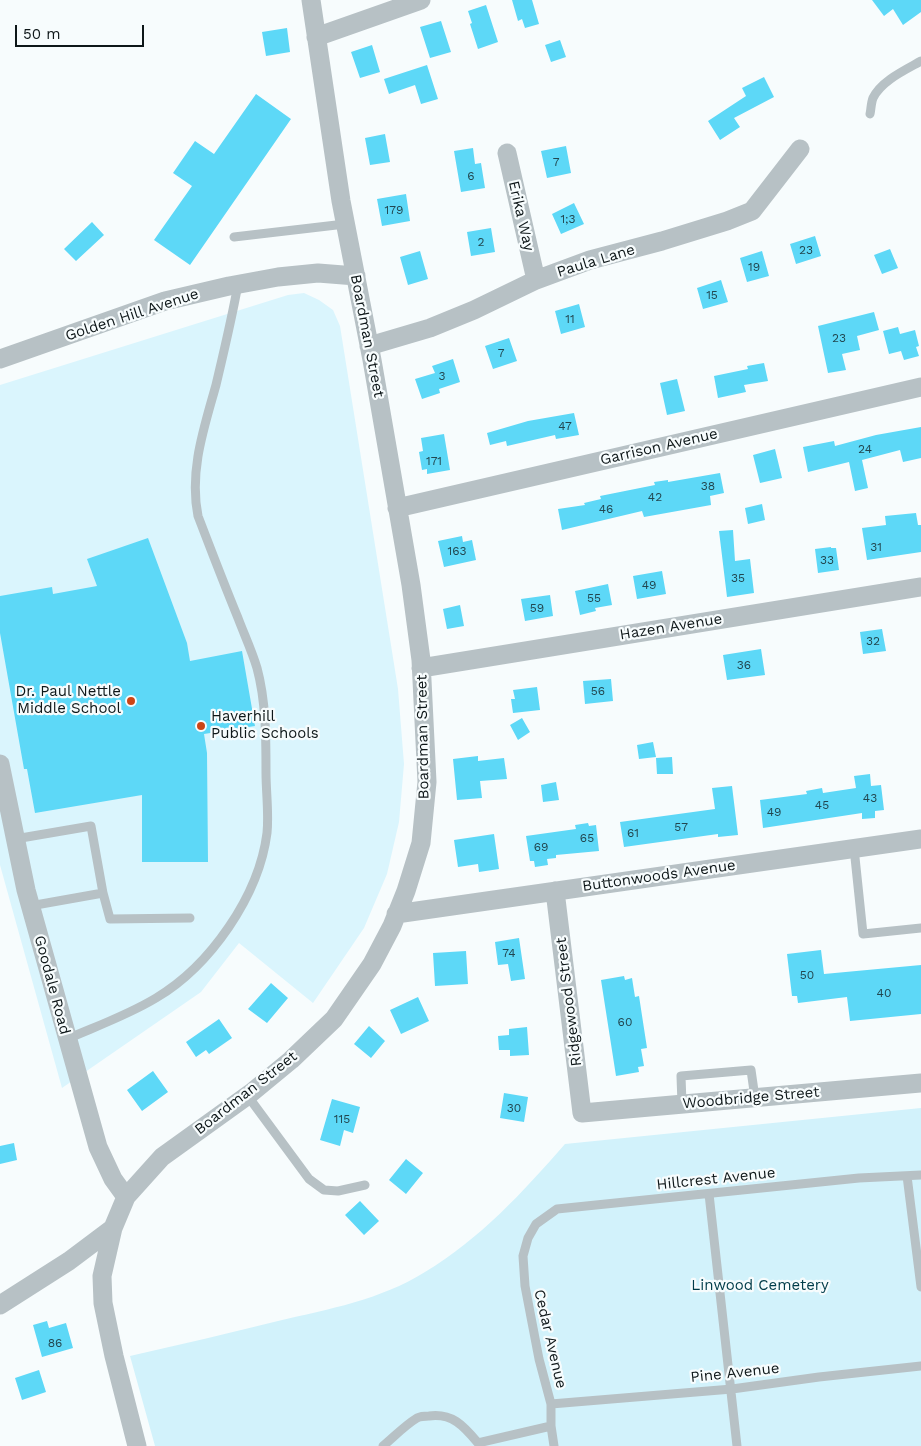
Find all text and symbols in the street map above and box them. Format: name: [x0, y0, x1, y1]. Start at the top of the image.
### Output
scale bar: [18, 15, 146, 47]
text: 50 m: [23, 25, 60, 43]
house number: 7: [553, 155, 559, 169]
house number: 6: [467, 169, 475, 183]
street label: Erika Way: [504, 179, 538, 253]
house number: 179: [385, 203, 403, 217]
house number: 1;3: [560, 212, 576, 226]
house number: 2: [478, 235, 484, 249]
street label: Paula Lane: [555, 241, 637, 281]
house number: 23: [799, 243, 813, 257]
house number: 19: [748, 260, 760, 274]
street label: Boardman Street: [346, 273, 388, 399]
street label: Golden Hill Avenue: [63, 285, 201, 345]
house number: 15: [706, 288, 718, 302]
house number: 11: [565, 312, 575, 326]
house number: 23: [832, 331, 846, 345]
house number: 7: [498, 346, 504, 360]
house number: 3: [439, 369, 445, 383]
house number: 47: [558, 419, 572, 433]
street label: Garrison Avenue: [599, 425, 719, 469]
house number: 24: [858, 442, 872, 456]
house number: 171: [426, 454, 442, 468]
house number: 38: [701, 479, 715, 493]
house number: 42: [648, 490, 662, 504]
house number: 46: [599, 502, 613, 516]
house number: 31: [870, 540, 882, 554]
house number: 163: [448, 544, 466, 558]
house number: 33: [820, 553, 834, 567]
house number: 35: [731, 571, 745, 585]
house number: 49: [642, 578, 656, 592]
house number: 55: [587, 591, 601, 605]
house number: 59: [530, 601, 544, 615]
street label: Hazen Avenue: [619, 610, 723, 644]
house number: 32: [866, 634, 880, 648]
house number: 36: [737, 658, 751, 672]
street label: Boardman Street: [413, 674, 433, 800]
place label: Dr. Paul Nettle Middle School: [15, 683, 121, 718]
house number: 56: [591, 684, 605, 698]
marker: Dr. Paul Nettle Middle School: [125, 695, 137, 707]
place label: Haverhill Public Schools: [211, 708, 319, 743]
marker: Haverhill Public Schools: [195, 720, 207, 732]
house number: 43: [863, 791, 877, 805]
house number: 45: [815, 798, 829, 812]
house number: 49: [767, 805, 781, 819]
house number: 57: [674, 820, 688, 834]
house number: 61: [627, 826, 639, 840]
house number: 65: [580, 831, 594, 845]
house number: 69: [534, 840, 548, 854]
street label: Buttonwoods Avenue: [581, 856, 737, 896]
street label: Goodale Road: [30, 934, 74, 1036]
street label: Ridgewood Street: [552, 937, 586, 1067]
house number: 74: [502, 946, 516, 960]
house number: 50: [800, 968, 814, 982]
house number: 40: [877, 986, 891, 1000]
house number: 60: [618, 1015, 632, 1029]
street label: Boardman Street: [191, 1047, 301, 1139]
street label: Woodbridge Street: [682, 1083, 820, 1113]
house number: 30: [507, 1101, 521, 1115]
house number: 115: [334, 1112, 350, 1126]
street label: Hillcrest Avenue: [656, 1164, 776, 1194]
park label: Linwood Cemetery: [691, 1277, 829, 1295]
street label: Cedar Avenue: [530, 1288, 570, 1390]
house number: 86: [48, 1336, 62, 1350]
street label: Pine Avenue: [690, 1359, 780, 1387]

